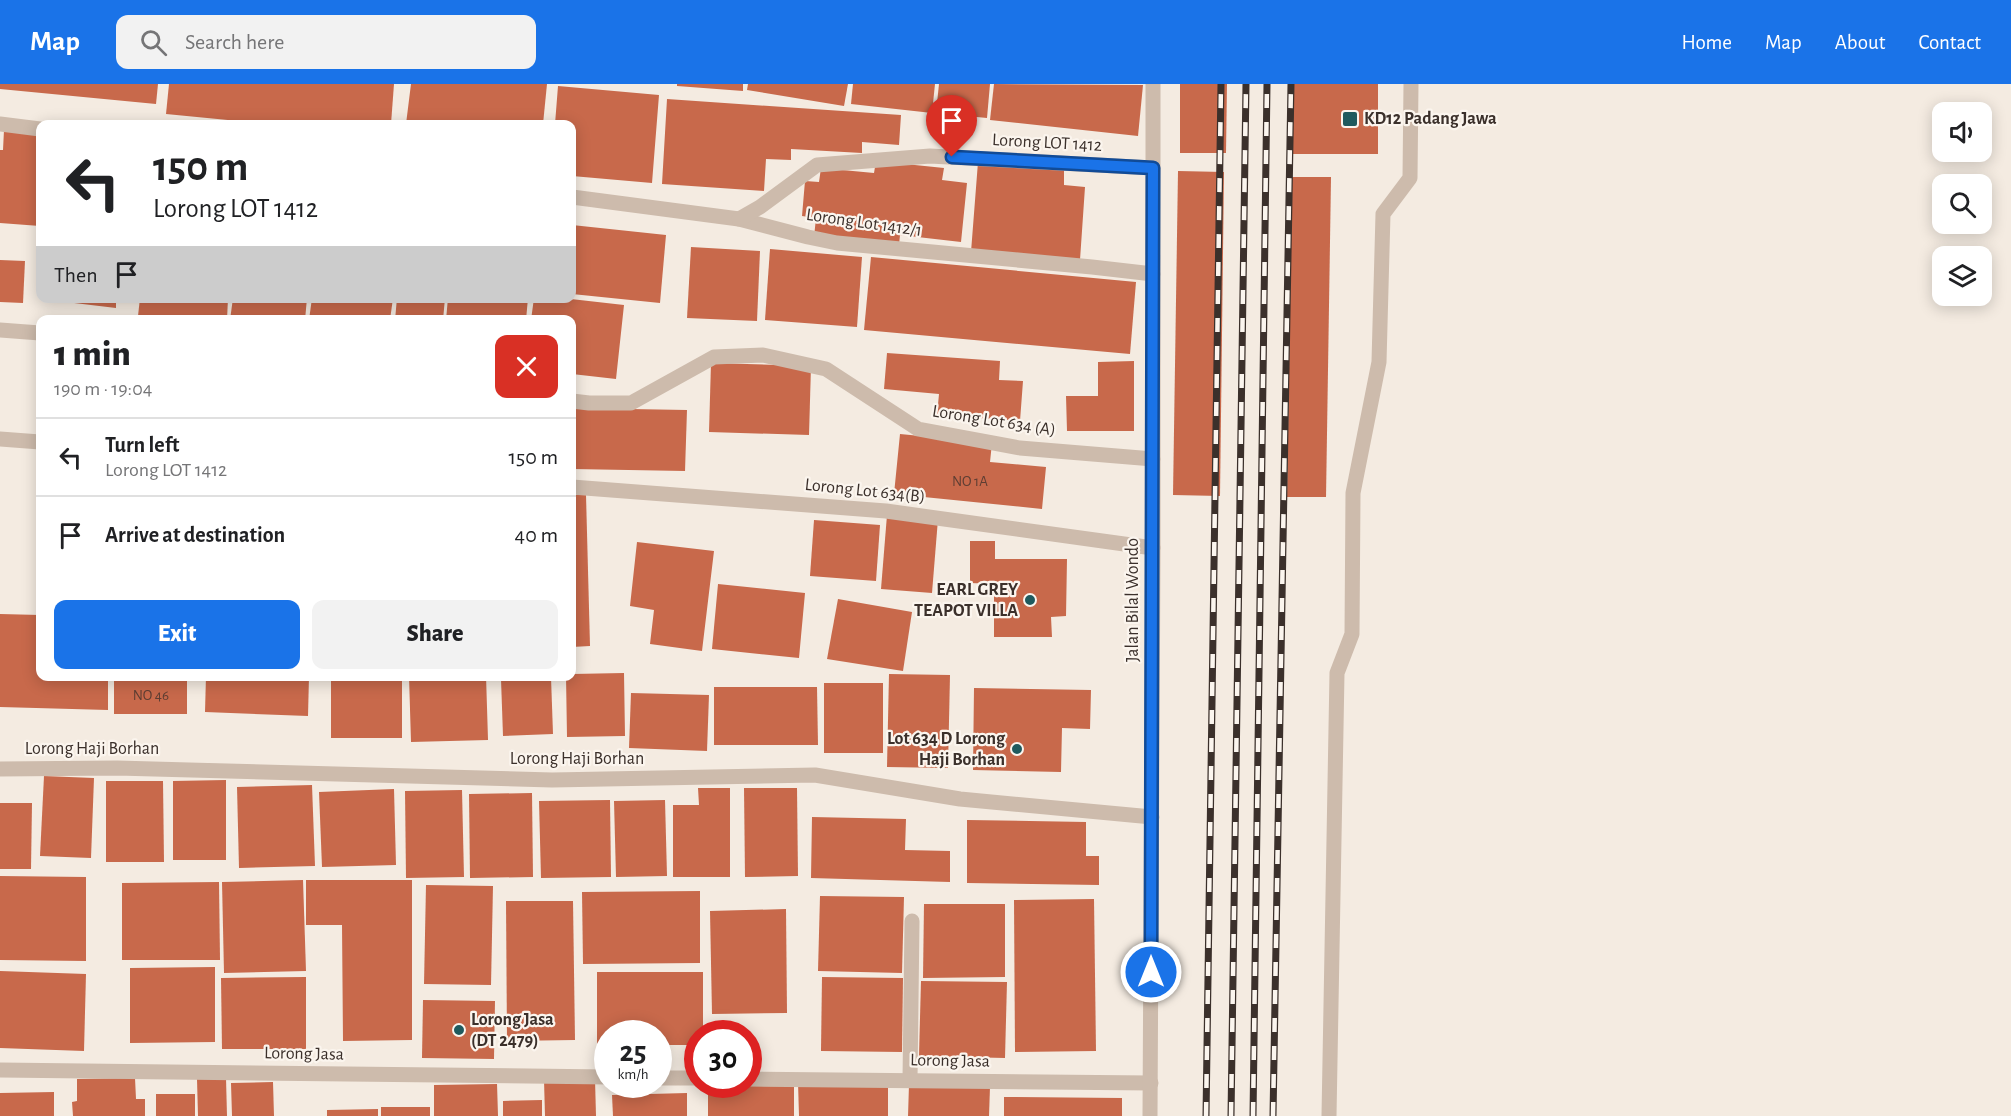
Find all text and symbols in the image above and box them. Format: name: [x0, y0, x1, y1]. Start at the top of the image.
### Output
search box: [116, 15, 536, 69]
icon: search: [137, 26, 170, 59]
text: Map: [30, 28, 80, 56]
text: Search here: [185, 31, 284, 53]
text: Home: [1681, 32, 1732, 53]
text: Map: [1765, 32, 1802, 53]
text: About: [1835, 32, 1885, 53]
text: Contact: [1918, 32, 1981, 53]
pin: [926, 95, 977, 157]
map controls: [1932, 102, 1992, 306]
button: sound: [1932, 102, 1992, 162]
icon: arrive: [935, 104, 968, 137]
marker: KD12 Padang Jawa: [1341, 110, 1359, 128]
place label: KD12 Padang Jawa: [1364, 110, 1497, 128]
street label: Lorong LOT 1412: [992, 131, 1102, 155]
icon: left: [54, 144, 132, 222]
text: 150 m: [153, 146, 248, 188]
button: search: [1932, 174, 1992, 234]
text: Lorong LOT 1412: [153, 195, 318, 222]
street label: Lorong Lot 1412/1: [805, 206, 923, 240]
button: layers: [1932, 246, 1992, 306]
icon: arrive: [110, 258, 143, 291]
text: Then: [54, 264, 98, 286]
button: close: [495, 335, 558, 398]
text: 1 min: [54, 336, 131, 372]
text: 190 m · 19:04: [54, 379, 152, 399]
street label: Lorong Lot 634 (A): [931, 402, 1057, 440]
text: Turn left: [105, 434, 179, 456]
icon: left: [54, 441, 87, 474]
text: 150 m: [508, 446, 558, 468]
text: Lorong LOT 1412: [105, 460, 227, 480]
house number: NO 1A: [952, 474, 988, 489]
street label: Lorong Lot 634(B): [804, 476, 926, 506]
icon: arrive: [54, 519, 87, 552]
text: Arrive at destination: [105, 524, 285, 546]
text: 40 m: [515, 524, 558, 546]
street label: Jalan Bilal Wondo: [1124, 538, 1142, 662]
place label: EARL GREY TEAPOT VILLA: [914, 581, 1019, 620]
marker: EARL GREY TEAPOT VILLA: [1023, 593, 1037, 607]
button: Exit: [54, 600, 300, 669]
button: Share: [312, 600, 558, 669]
house number: NO 46: [133, 688, 169, 703]
place label: Lot 634 D Lorong Haji Borhan: [887, 730, 1006, 769]
street label: Lorong Haji Borhan: [25, 740, 159, 758]
marker: Lot 634 D Lorong Haji Borhan: [1010, 742, 1024, 756]
street label: Lorong Haji Borhan: [510, 750, 644, 768]
position arrow: [1119, 940, 1183, 1004]
place label: Lorong Jasa (DT 2479): [471, 1011, 554, 1050]
speed limit sign: 30: [684, 1020, 762, 1098]
marker: Lorong Jasa (DT 2479): [452, 1023, 466, 1037]
text: 25: [619, 1037, 647, 1067]
street label: Lorong Jasa: [264, 1044, 344, 1064]
street label: Lorong Jasa: [910, 1051, 990, 1071]
text: km/h: [618, 1067, 648, 1082]

